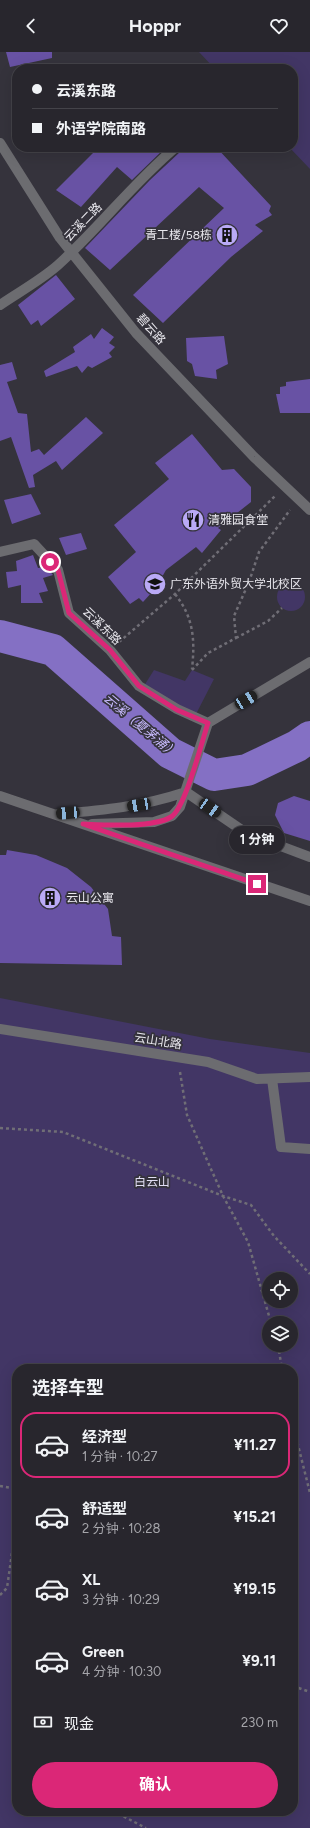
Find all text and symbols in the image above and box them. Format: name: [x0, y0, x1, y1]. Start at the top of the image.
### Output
icon: back: [20, 15, 42, 37]
text: Hoppr: [129, 15, 181, 37]
icon: heart: [268, 15, 290, 37]
text: 云溪东路: [56, 82, 116, 100]
text: 外语学院南路: [56, 120, 146, 138]
street label: 云溪二路: [61, 200, 105, 244]
building icon: 青工楼/58栋: [214, 222, 240, 248]
place label: 青工楼/58栋: [145, 228, 212, 242]
street label: 碧云路: [134, 311, 168, 347]
restaurant icon: 清雅园食堂: [180, 507, 206, 533]
place label: 清雅园食堂: [208, 513, 268, 527]
route start: [41, 553, 59, 571]
school or university icon: 广东外语外贸大学北校区: [142, 571, 168, 597]
place label: 广东外语外贸大学北校区: [170, 577, 302, 591]
street label: 云溪东路: [80, 604, 124, 648]
car: [233, 689, 259, 711]
water label: 云溪（夏茅涌）: [101, 690, 180, 760]
car: [197, 796, 223, 820]
car: [126, 797, 152, 813]
car: [56, 806, 80, 820]
callout: 1 分钟: [229, 826, 285, 854]
text: 1 分钟: [240, 832, 274, 847]
route end: [248, 875, 266, 893]
building icon: 云山公寓: [37, 885, 63, 911]
place label: 云山公寓: [66, 891, 114, 905]
street label: 云山北路: [133, 1030, 183, 1052]
park label: 白云山: [134, 1175, 170, 1189]
map controls: [262, 1272, 298, 1352]
button: locate: [262, 1272, 298, 1308]
button: layers: [262, 1316, 298, 1352]
text: 选择车型: [32, 1377, 104, 1399]
icon: car: [34, 1427, 70, 1463]
text: 经济型: [82, 1428, 127, 1446]
text: ¥11.27: [234, 1436, 276, 1454]
text: 1 分钟 · 10:27: [82, 1449, 158, 1464]
icon: car: [34, 1499, 70, 1535]
text: 舒适型: [82, 1500, 127, 1518]
text: ¥15.21: [233, 1508, 276, 1526]
text: 2 分钟 · 10:28: [82, 1521, 160, 1536]
icon: car: [34, 1571, 70, 1607]
text: XL: [82, 1571, 100, 1589]
text: ¥19.15: [233, 1580, 276, 1598]
text: 3 分钟 · 10:29: [82, 1592, 160, 1607]
icon: car: [34, 1643, 70, 1679]
text: Green: [82, 1643, 124, 1661]
text: ¥9.11: [242, 1652, 276, 1670]
text: 4 分钟 · 10:30: [82, 1664, 161, 1679]
icon: cash: [32, 1711, 54, 1733]
text: 现金: [64, 1715, 94, 1733]
text: 230 m: [241, 1715, 278, 1730]
button: 确认: [32, 1762, 278, 1808]

